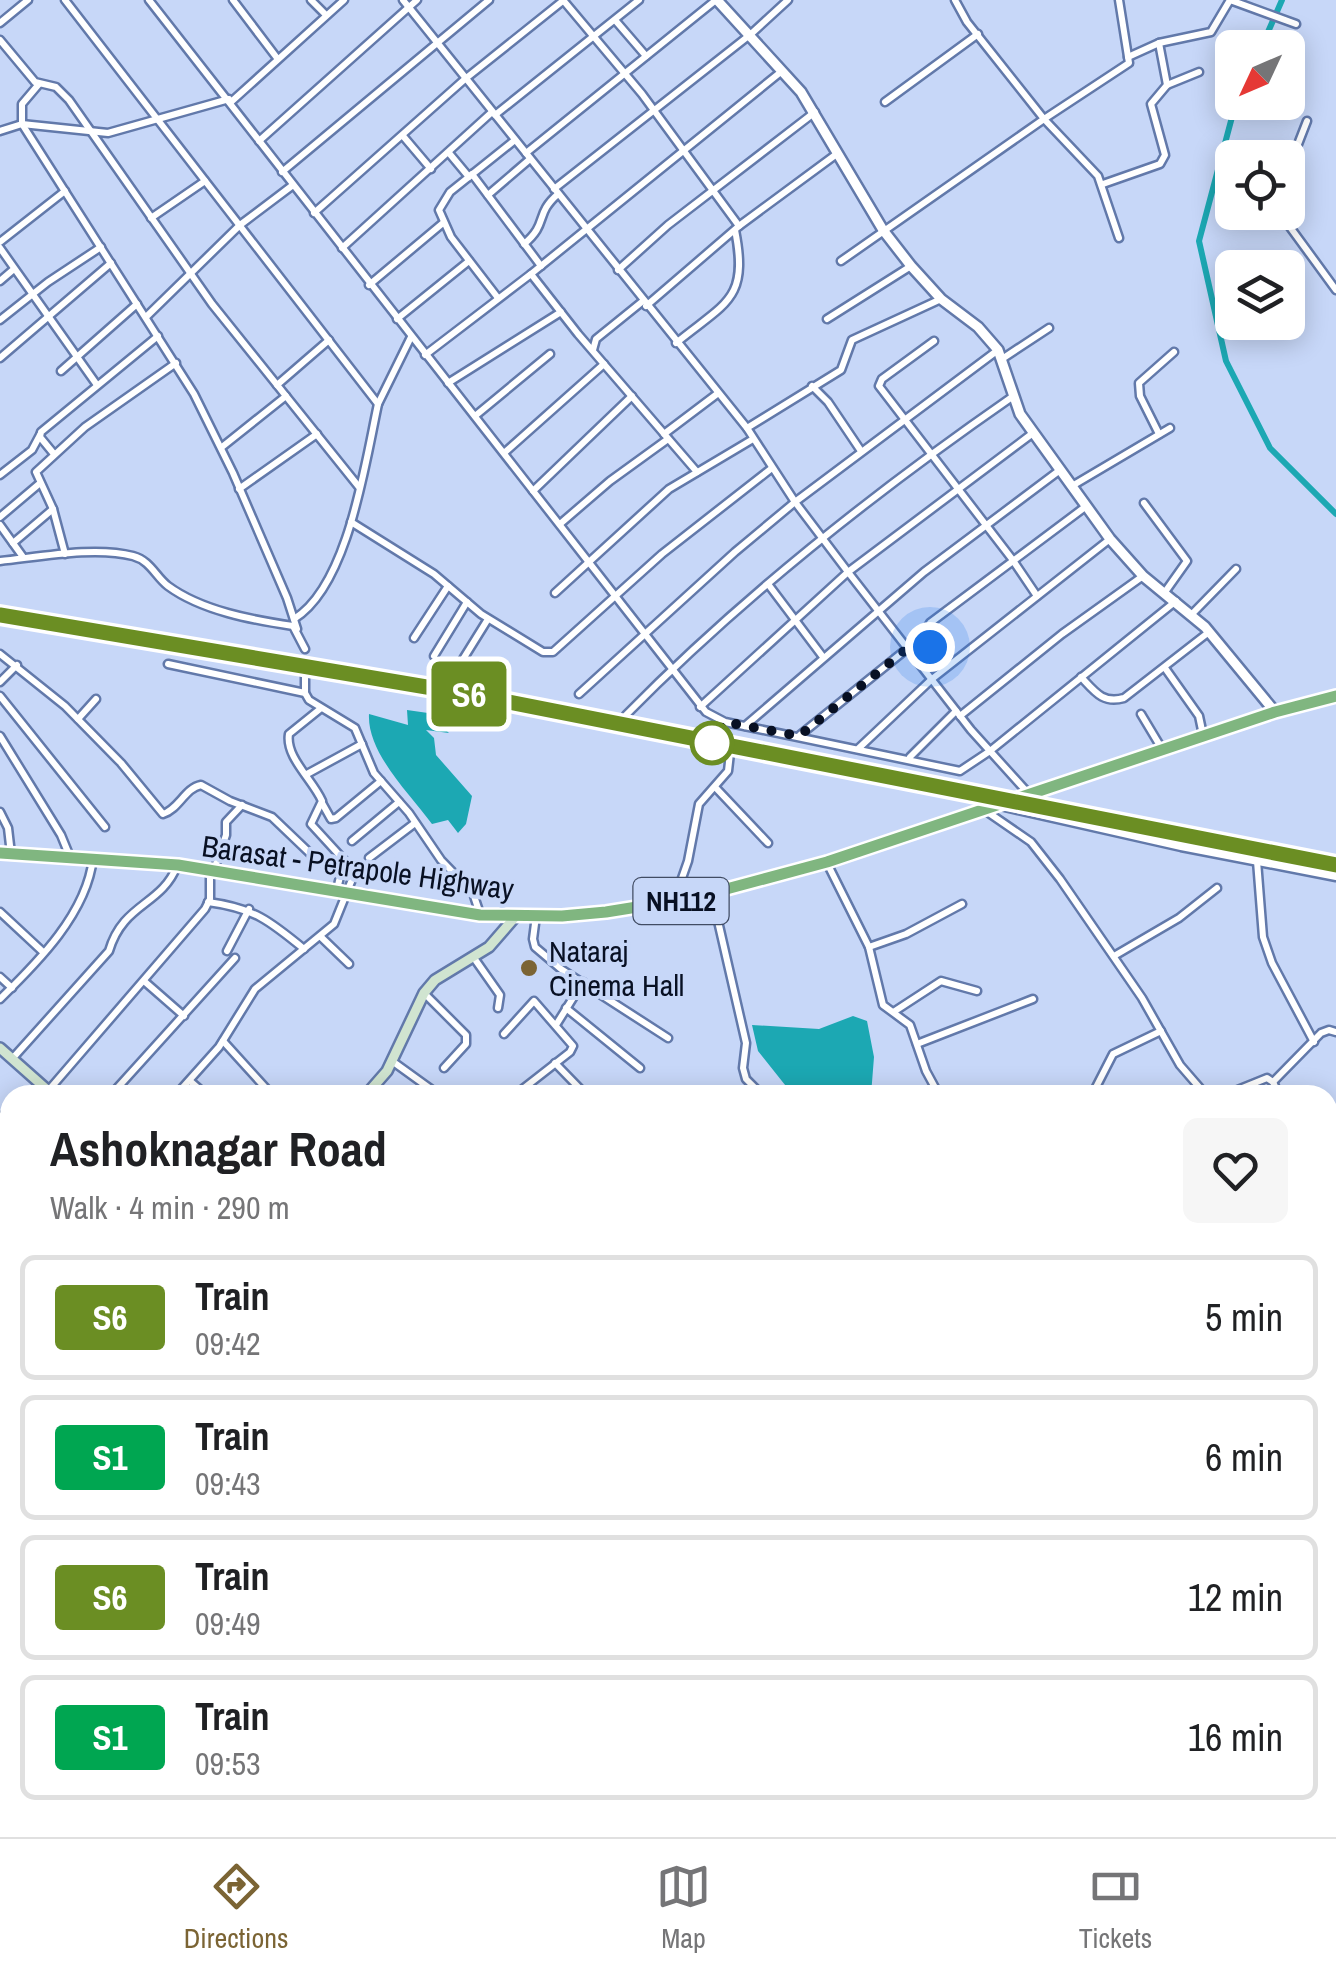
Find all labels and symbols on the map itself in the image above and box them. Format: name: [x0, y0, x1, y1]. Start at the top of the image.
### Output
north arrow: [1215, 30, 1305, 120]
your location: [905, 622, 955, 672]
line badge: S6: [424, 662, 514, 726]
unlabelled marker: [691, 722, 733, 764]
street label: Barasat - Petrapole Highway: [199, 825, 517, 909]
road number: NH112: [634, 878, 728, 924]
place label: Nataraj Cinema Hall: [549, 931, 684, 1005]
marker: Nataraj Cinema Hall: [518, 957, 540, 979]

